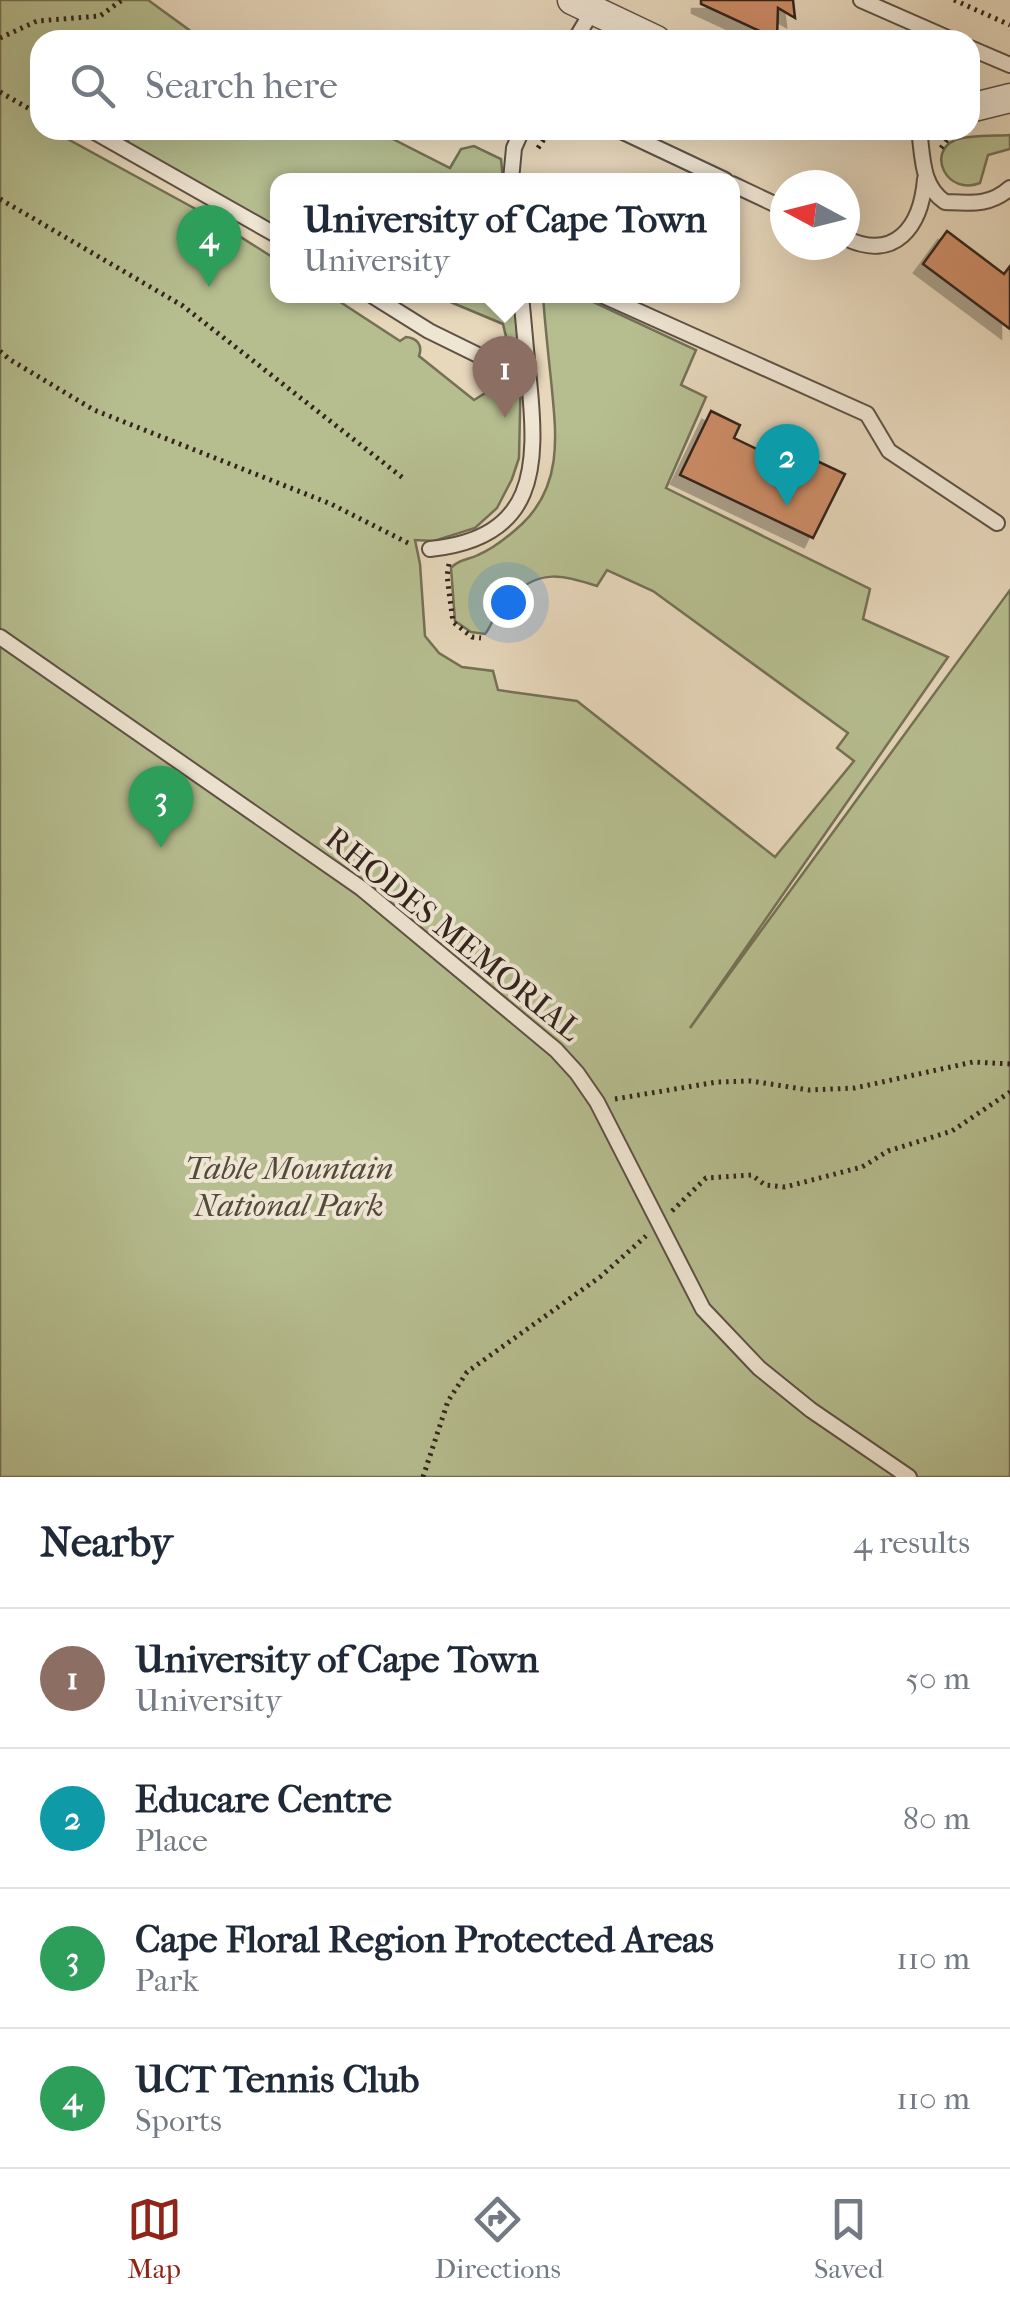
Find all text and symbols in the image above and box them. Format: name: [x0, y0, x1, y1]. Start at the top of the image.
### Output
search box: [30, 30, 980, 140]
icon: search: [65, 58, 120, 113]
text: Search here: [145, 63, 338, 108]
north arrow: [770, 170, 860, 260]
popup: [270, 173, 740, 303]
text: University of Cape Town: [303, 197, 707, 242]
pin: 4: [176, 204, 242, 287]
text: University: [303, 242, 450, 279]
pin: 1: [472, 336, 538, 418]
pin: 2: [754, 424, 820, 506]
your location: [483, 577, 534, 628]
pin: 3: [128, 766, 194, 848]
street label: RHODES MEMORIAL: [318, 819, 589, 1049]
park label: Table Mountain National Park: [184, 1150, 394, 1224]
text: Nearby: [40, 1518, 172, 1567]
text: 4 results: [853, 1524, 970, 1561]
text: University of Cape Town: [135, 1637, 539, 1682]
text: 1: [67, 1660, 78, 1697]
text: 50 m: [905, 1660, 970, 1697]
text: University: [135, 1682, 282, 1719]
text: Educare Centre: [135, 1777, 392, 1822]
text: 2: [64, 1800, 81, 1837]
text: 80 m: [903, 1800, 970, 1837]
text: Place: [135, 1822, 208, 1859]
text: Cape Floral Region Protected Areas: [135, 1917, 714, 1962]
text: 3: [66, 1940, 79, 1977]
text: 110 m: [896, 1940, 970, 1977]
text: Park: [135, 1962, 199, 1999]
text: UCT Tennis Club: [135, 2057, 419, 2102]
text: 4: [63, 2080, 82, 2117]
text: 110 m: [896, 2080, 970, 2117]
text: Sports: [135, 2102, 222, 2139]
tab: Map: [127, 2192, 182, 2285]
tab: Directions: [435, 2192, 561, 2285]
tab: Saved: [814, 2192, 883, 2285]

